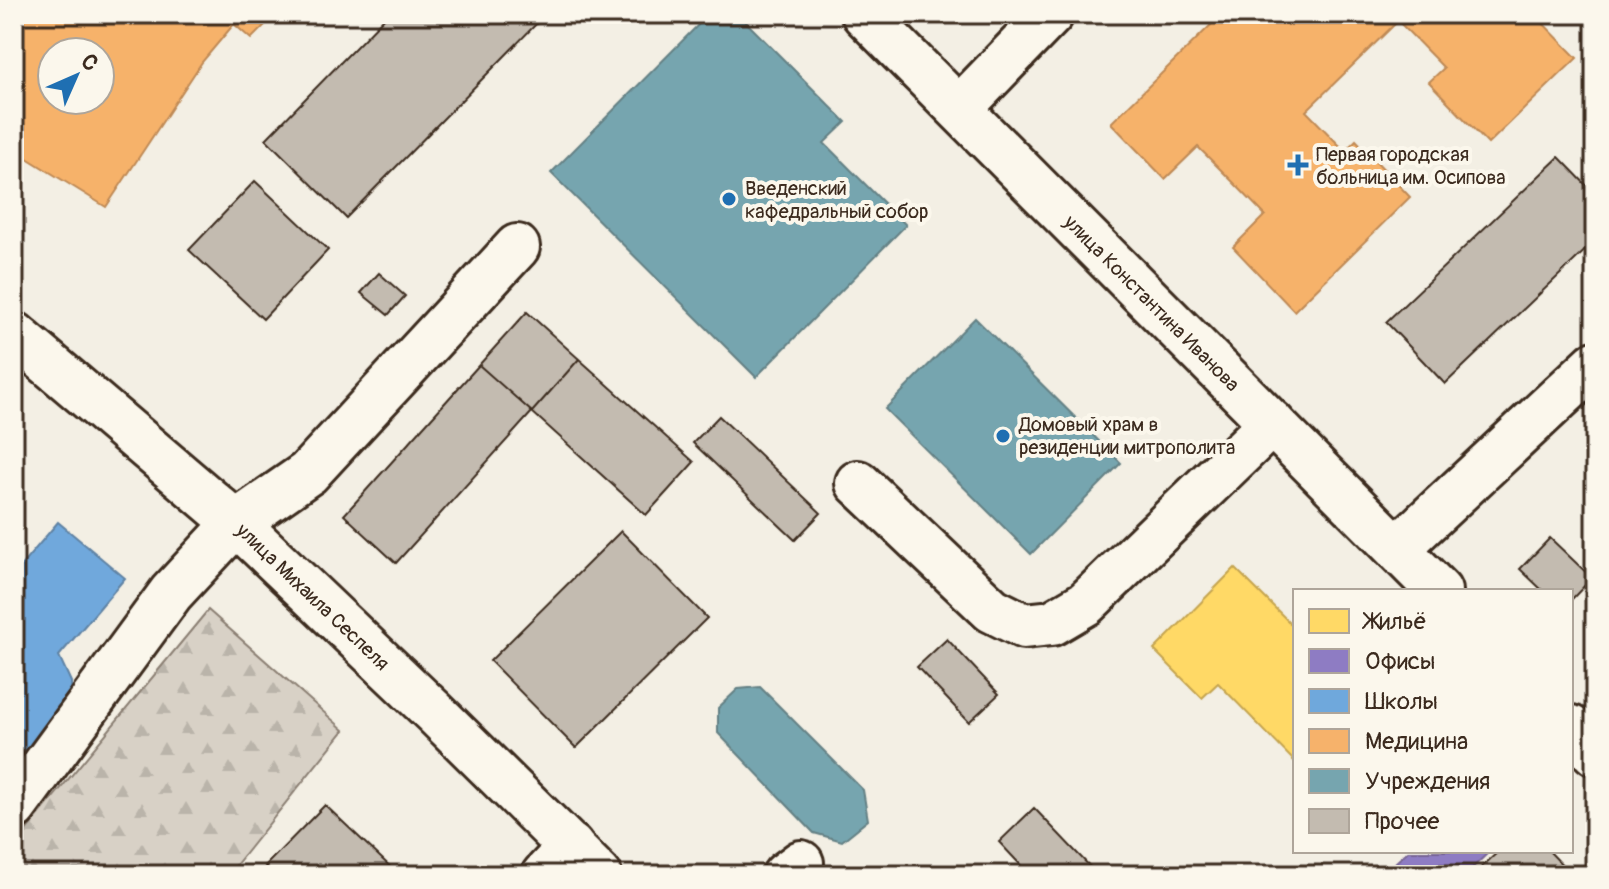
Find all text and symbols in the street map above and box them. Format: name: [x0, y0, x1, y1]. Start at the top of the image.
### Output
north arrow: [36, 36, 116, 116]
text: С: [75, 48, 104, 78]
place label: Первая городская больница им. Осипова: [1316, 142, 1506, 190]
marker: Первая городская больница им. Осипова: [1287, 154, 1309, 176]
place label: Введенский кафедральный собор: [745, 176, 928, 224]
marker: Введенский кафедральный собор: [720, 190, 738, 208]
street label: улица Константина Иванова: [1058, 209, 1245, 397]
place label: Домовый храм в резиденции митрополита: [1018, 412, 1235, 460]
marker: Домовый храм в резиденции митрополита: [994, 427, 1012, 445]
street label: улица Михаила Сеспеля: [230, 517, 394, 676]
legend: [1293, 589, 1573, 853]
text: Жильё: [1361, 607, 1427, 636]
text: Офисы: [1365, 647, 1436, 676]
text: Школы: [1365, 687, 1438, 716]
text: Медицина: [1365, 727, 1468, 756]
text: Учреждения: [1365, 767, 1490, 796]
text: Прочее: [1365, 807, 1440, 836]

